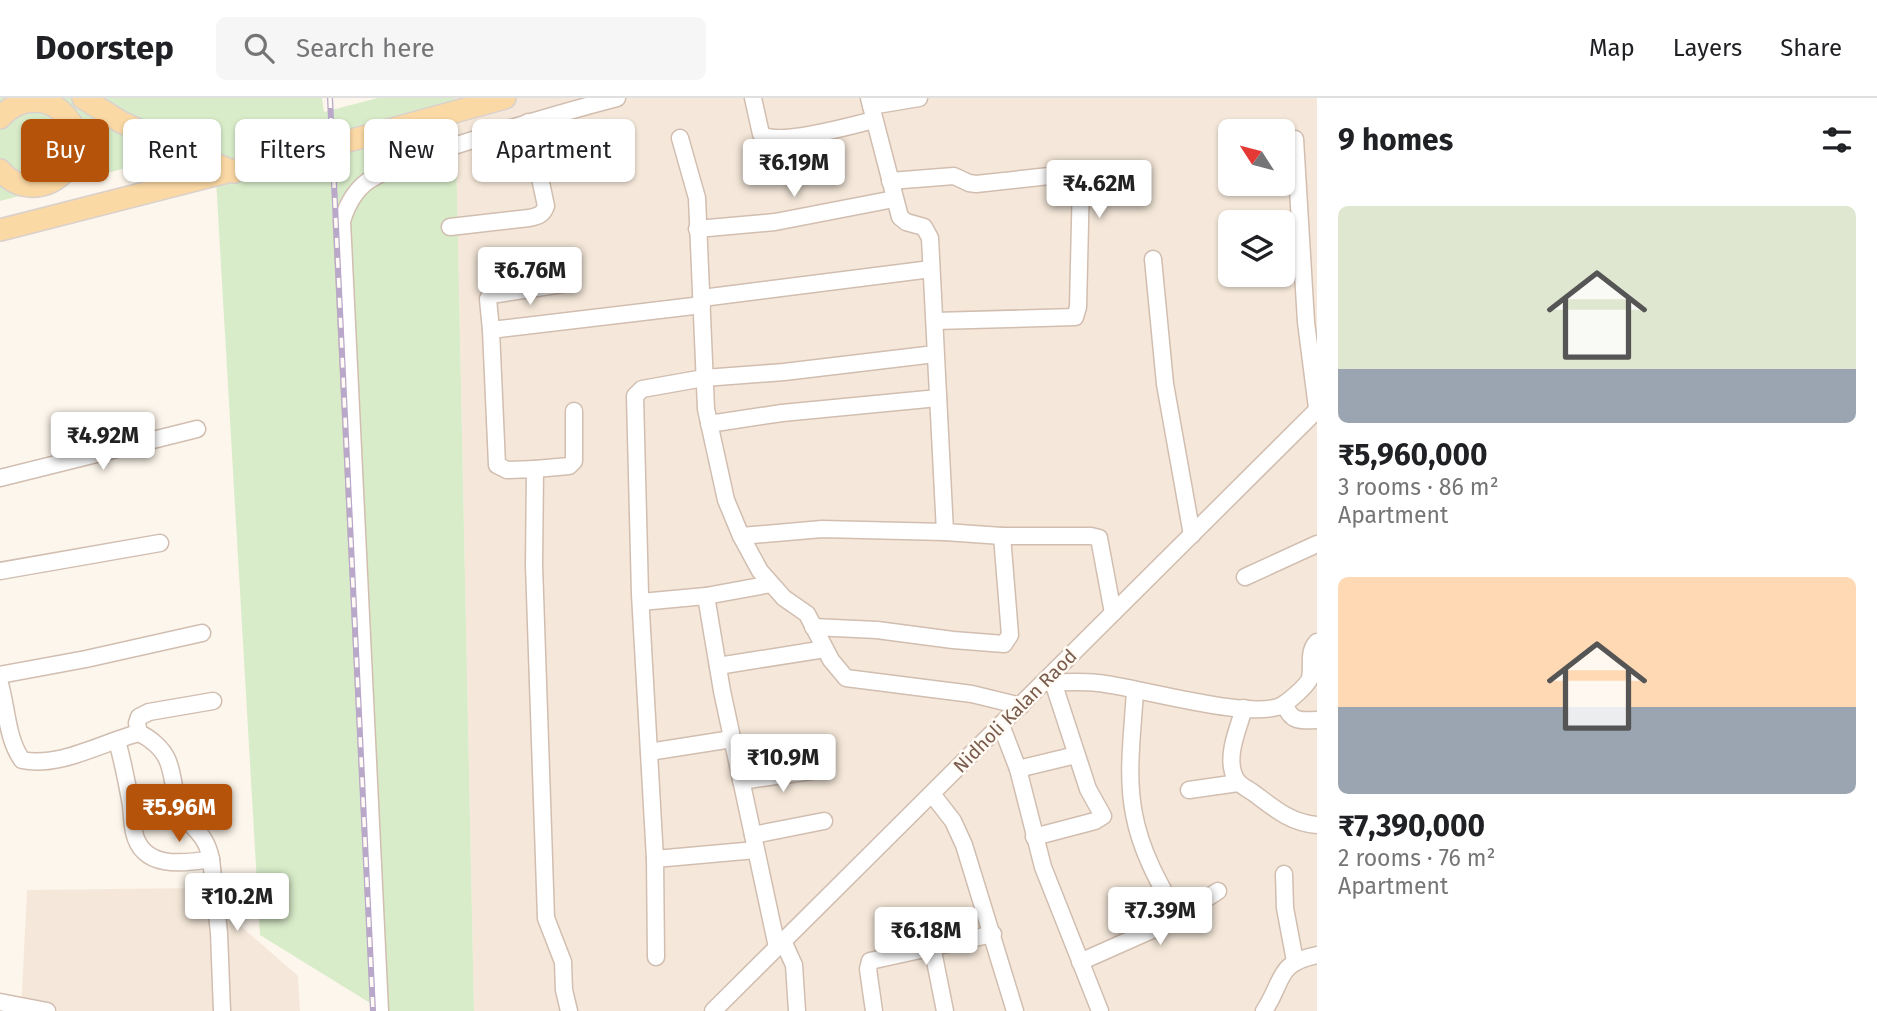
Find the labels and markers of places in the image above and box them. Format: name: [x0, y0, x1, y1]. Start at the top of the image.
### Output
pin: ₹6.19M: [737, 140, 851, 199]
pin: ₹4.62M: [1042, 160, 1156, 220]
pin: ₹6.76M: [473, 248, 587, 307]
pin: ₹4.92M: [46, 412, 160, 472]
pin: ₹10.9M: [726, 734, 840, 794]
pin: ₹5.96M: [122, 784, 236, 844]
pin: ₹10.2M: [180, 874, 294, 933]
pin: ₹7.39M: [1103, 888, 1217, 947]
pin: ₹6.18M: [869, 908, 983, 967]

